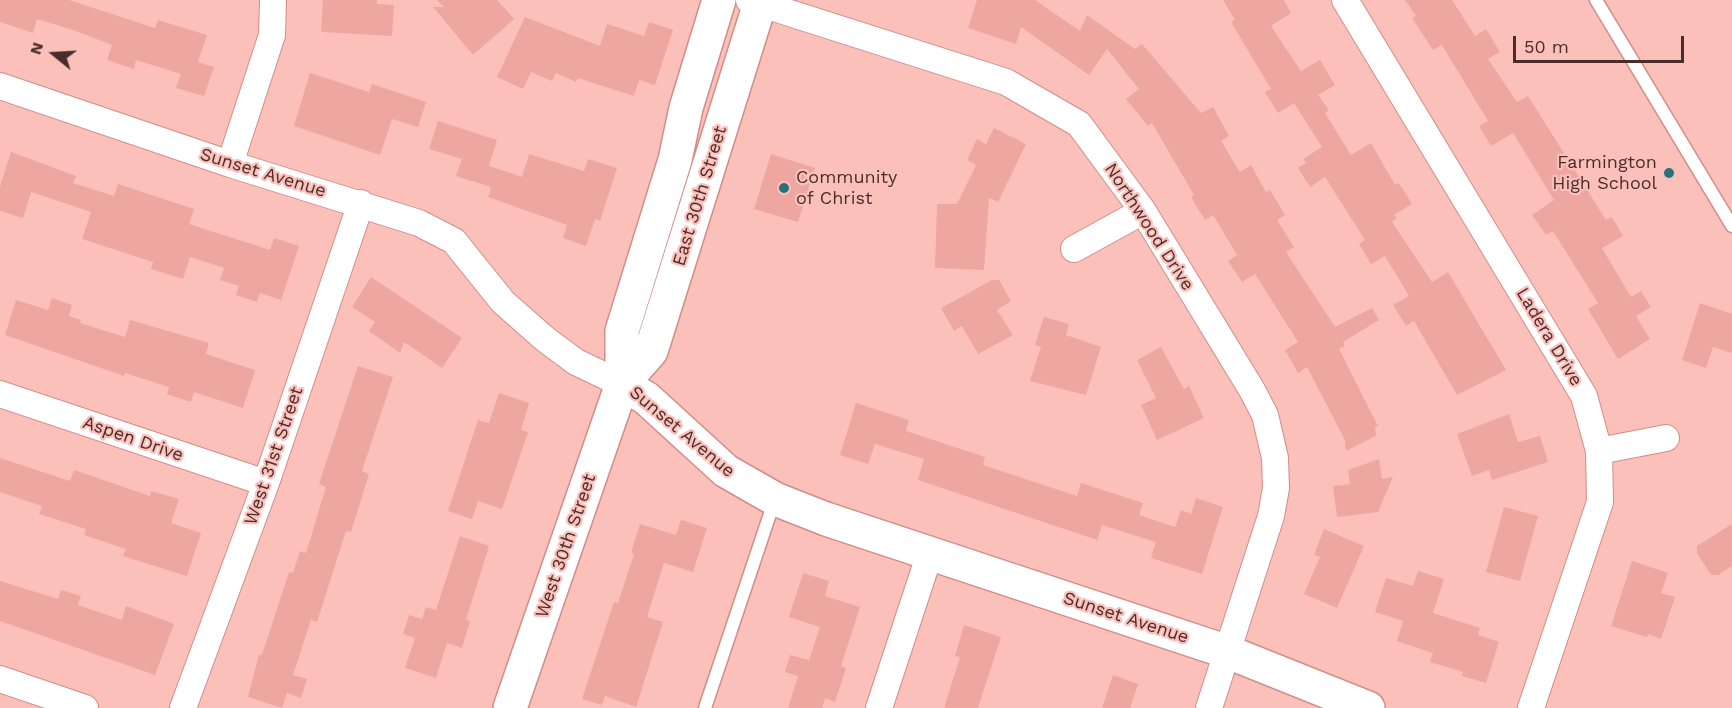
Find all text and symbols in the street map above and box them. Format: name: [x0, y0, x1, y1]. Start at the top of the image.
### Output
north arrow: [24, 24, 84, 84]
scale bar: [1516, 24, 1687, 62]
text: 50 m: [1524, 36, 1569, 57]
text: N: [26, 40, 47, 57]
street label: East 30th Street: [668, 123, 732, 269]
street label: Sunset Avenue: [197, 144, 329, 202]
place label: Farmington High School: [1552, 152, 1657, 195]
street label: Northwood Drive: [1100, 159, 1198, 295]
marker: Farmington High School: [1662, 166, 1676, 180]
place label: Community of Christ: [796, 167, 897, 210]
marker: Community of Christ: [777, 181, 791, 195]
street label: Ladera Drive: [1511, 284, 1587, 390]
street label: Sunset Avenue: [625, 382, 739, 482]
street label: West 31st Street: [240, 384, 308, 528]
street label: Aspen Drive: [80, 412, 186, 466]
street label: West 30th Street: [531, 471, 601, 621]
street label: Sunset Avenue: [1061, 588, 1191, 648]

